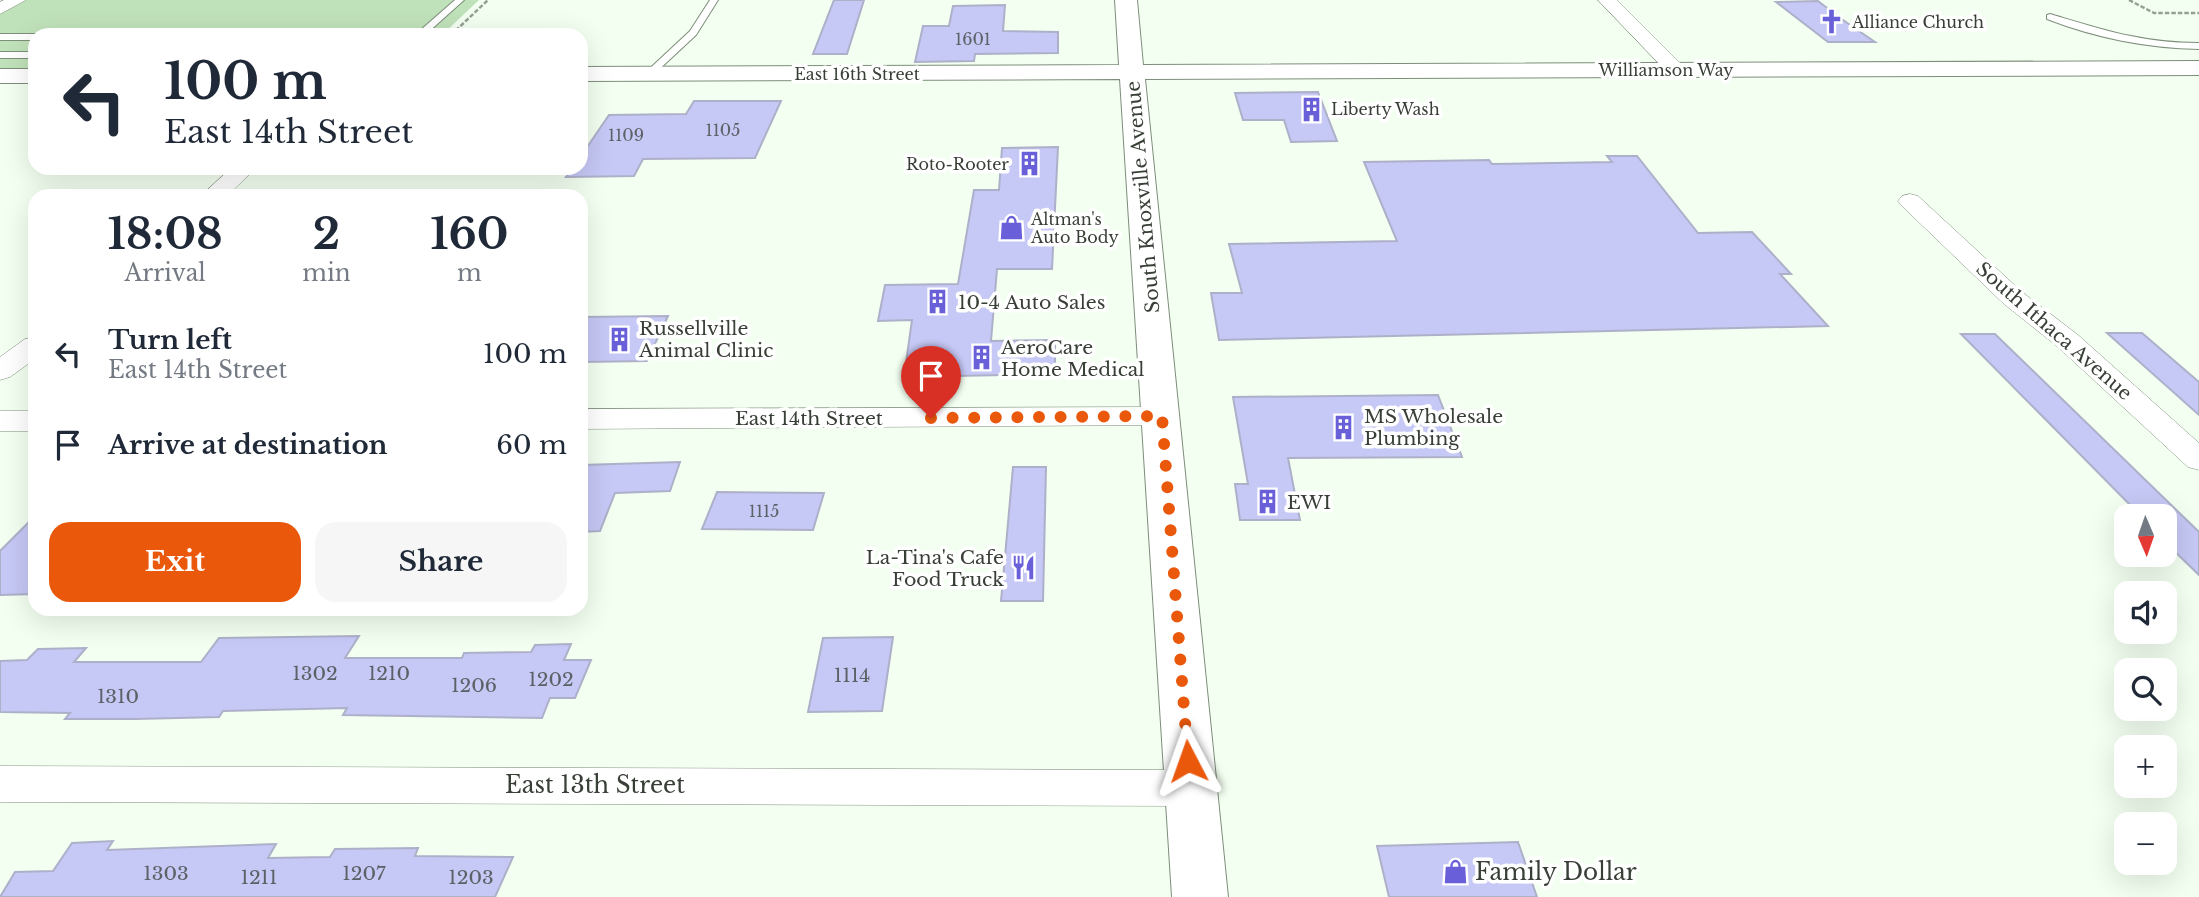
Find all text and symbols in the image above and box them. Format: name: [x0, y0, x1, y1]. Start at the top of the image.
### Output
church icon: Alliance Church: [1818, 8, 1846, 36]
place label: Alliance Church: [1851, 12, 1984, 32]
house number: 1601: [955, 29, 991, 49]
text: 100 m: [164, 51, 327, 112]
icon: left: [49, 56, 140, 147]
street label: Williamson Way: [1598, 60, 1734, 80]
street label: East 16th Street: [794, 64, 920, 84]
street label: South Knoxville Avenue: [1121, 80, 1165, 314]
building icon: Liberty Wash: [1297, 95, 1325, 123]
place label: Liberty Wash: [1331, 99, 1440, 119]
text: East 14th Street: [164, 112, 413, 152]
house number: 1105: [706, 120, 740, 140]
house number: 1109: [608, 125, 644, 145]
building icon: Roto-Rooter: [1015, 150, 1043, 178]
place label: Roto-Rooter: [906, 154, 1009, 174]
text: 18:08: [107, 208, 223, 260]
text: 2: [313, 208, 340, 260]
text: 160: [430, 208, 508, 260]
place label: Altman's Auto Body: [1030, 209, 1119, 247]
shop icon: Altman's Auto Body: [997, 214, 1025, 242]
street label: South Ithaca Avenue: [1971, 257, 2137, 405]
text: Arrival: [124, 259, 206, 287]
text: min: [302, 259, 351, 287]
text: m: [457, 259, 482, 287]
building icon: 10-4 Auto Sales: [924, 288, 952, 316]
place label: 10-4 Auto Sales: [958, 291, 1105, 314]
place label: Russellville Animal Clinic: [638, 317, 773, 362]
text: Turn left: [108, 324, 232, 356]
building icon: Russellville Animal Clinic: [605, 325, 633, 353]
icon: left: [49, 335, 87, 373]
place label: AeroCare Home Medical: [1000, 336, 1145, 381]
text: 100 m: [483, 338, 567, 370]
building icon: AeroCare Home Medical: [967, 344, 995, 372]
pin: [901, 346, 961, 418]
text: East 14th Street: [108, 356, 287, 384]
icon: arrive: [912, 357, 950, 395]
place label: MS Wholesale Plumbing: [1364, 405, 1503, 450]
street label: East 14th Street: [735, 407, 884, 430]
building icon: MS Wholesale Plumbing: [1330, 413, 1358, 441]
icon: arrive: [49, 426, 87, 464]
text: Arrive at destination: [108, 429, 388, 461]
text: 60 m: [496, 429, 567, 461]
building icon: EWI: [1253, 488, 1281, 516]
place label: EWI: [1287, 491, 1331, 514]
house number: 1115: [749, 501, 779, 521]
north arrow: [2114, 504, 2177, 567]
map controls: [2114, 504, 2177, 875]
button: Exit: [49, 522, 301, 602]
button: Share: [315, 522, 567, 602]
place label: La-Tina's Cafe Food Truck: [866, 546, 1004, 591]
restaurant icon: La-Tina's Cafe Food Truck: [1010, 554, 1038, 582]
button: sound: [2114, 581, 2177, 644]
button: search: [2114, 658, 2177, 721]
house number: 1302: [292, 662, 338, 685]
house number: 1210: [368, 662, 410, 685]
house number: 1114: [834, 664, 870, 687]
house number: 1202: [528, 668, 574, 691]
house number: 1206: [451, 674, 497, 697]
house number: 1310: [97, 685, 139, 708]
position arrow: [1151, 724, 1225, 798]
button: +: [2114, 735, 2177, 798]
street label: East 13th Street: [505, 771, 685, 799]
button: −: [2114, 812, 2177, 875]
shop icon: Family Dollar: [1441, 858, 1469, 886]
place label: Family Dollar: [1475, 858, 1637, 886]
house number: 1303: [143, 862, 189, 885]
house number: 1207: [342, 862, 386, 885]
house number: 1211: [240, 866, 278, 889]
house number: 1203: [448, 866, 494, 889]

